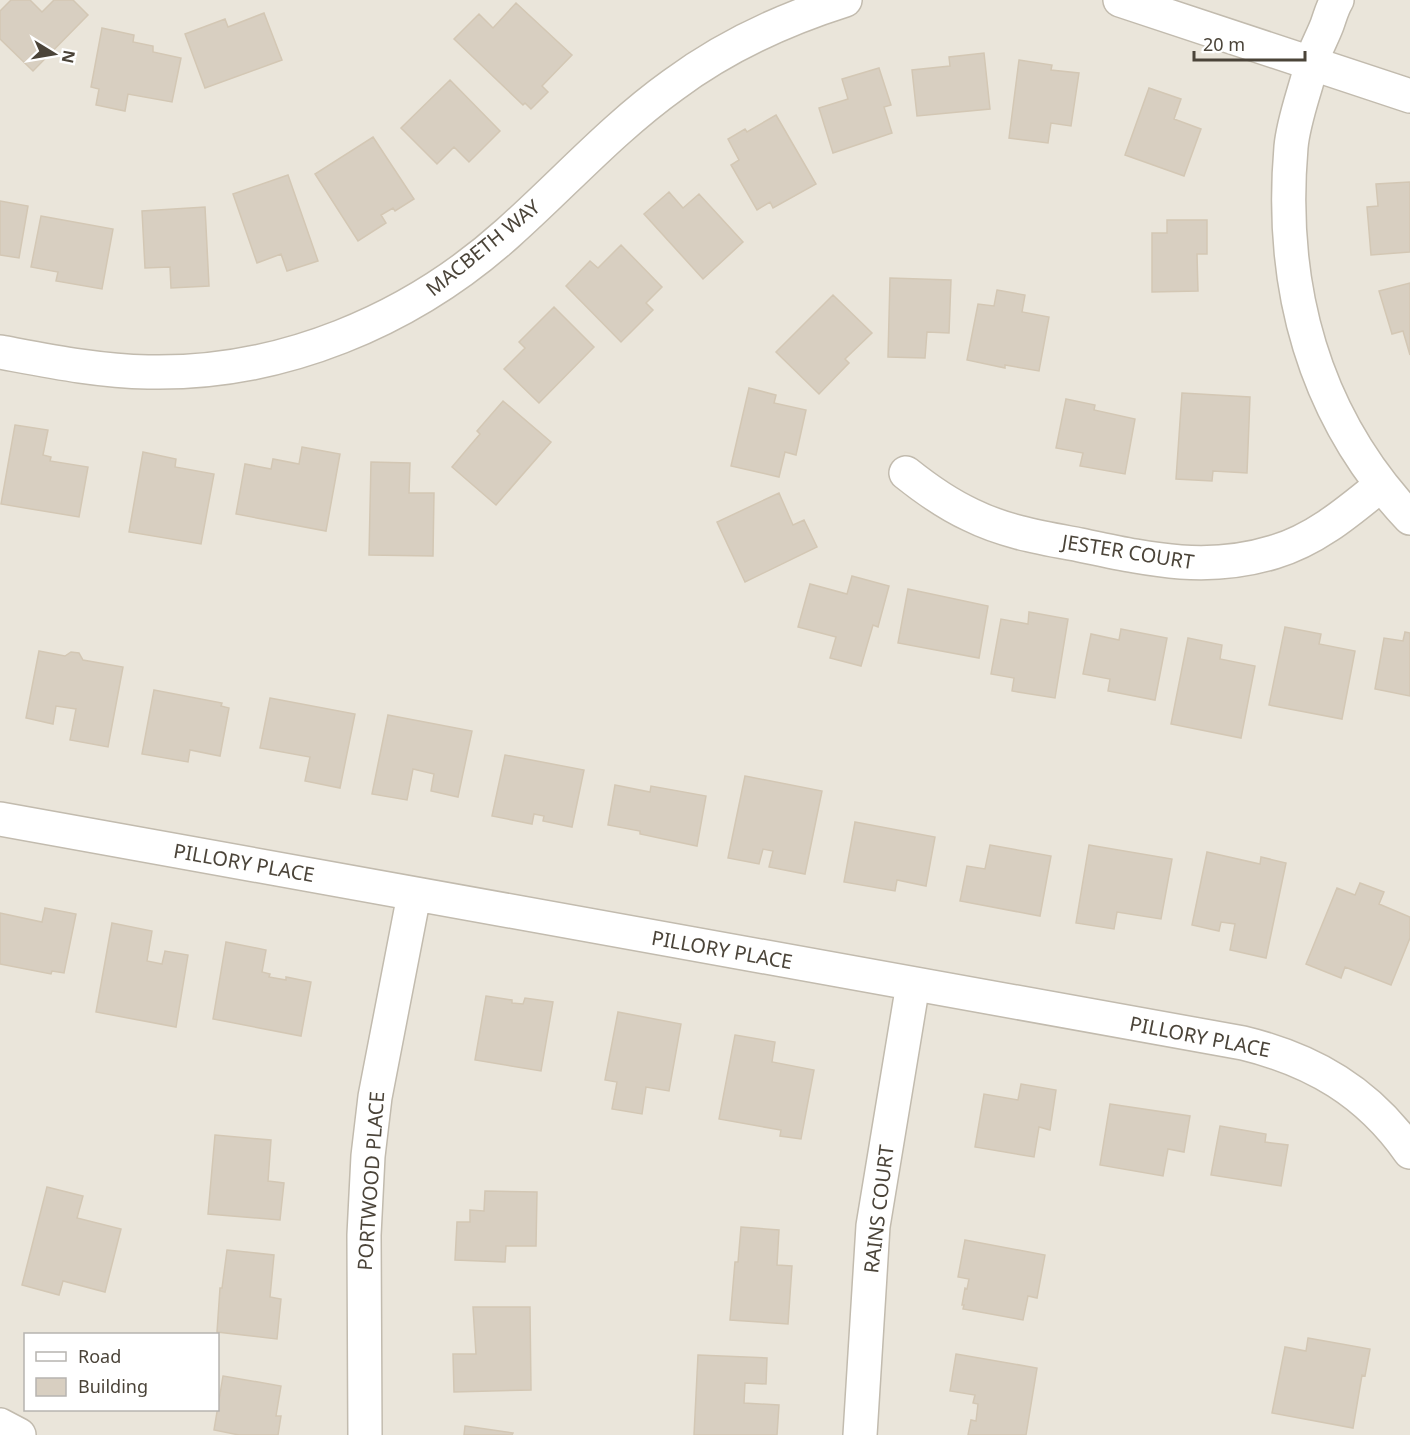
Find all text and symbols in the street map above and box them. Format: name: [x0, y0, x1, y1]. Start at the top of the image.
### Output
north arrow: [24, 24, 84, 84]
scale bar: [1194, 24, 1305, 62]
text: 20 m: [1203, 32, 1245, 56]
text: N: [57, 48, 81, 65]
street label: MACBETH WAY: [420, 193, 546, 302]
street label: JESTER COURT: [1058, 527, 1196, 575]
street label: PILLORY PLACE: [171, 837, 317, 888]
street label: PILLORY PLACE: [649, 924, 795, 975]
street label: PILLORY PLACE: [1127, 1010, 1273, 1063]
street label: PORTWOOD PLACE: [351, 1091, 390, 1271]
street label: RAINS COURT: [857, 1143, 900, 1275]
legend: [24, 1333, 219, 1411]
text: Road: [78, 1344, 121, 1368]
text: Building: [78, 1374, 148, 1398]

